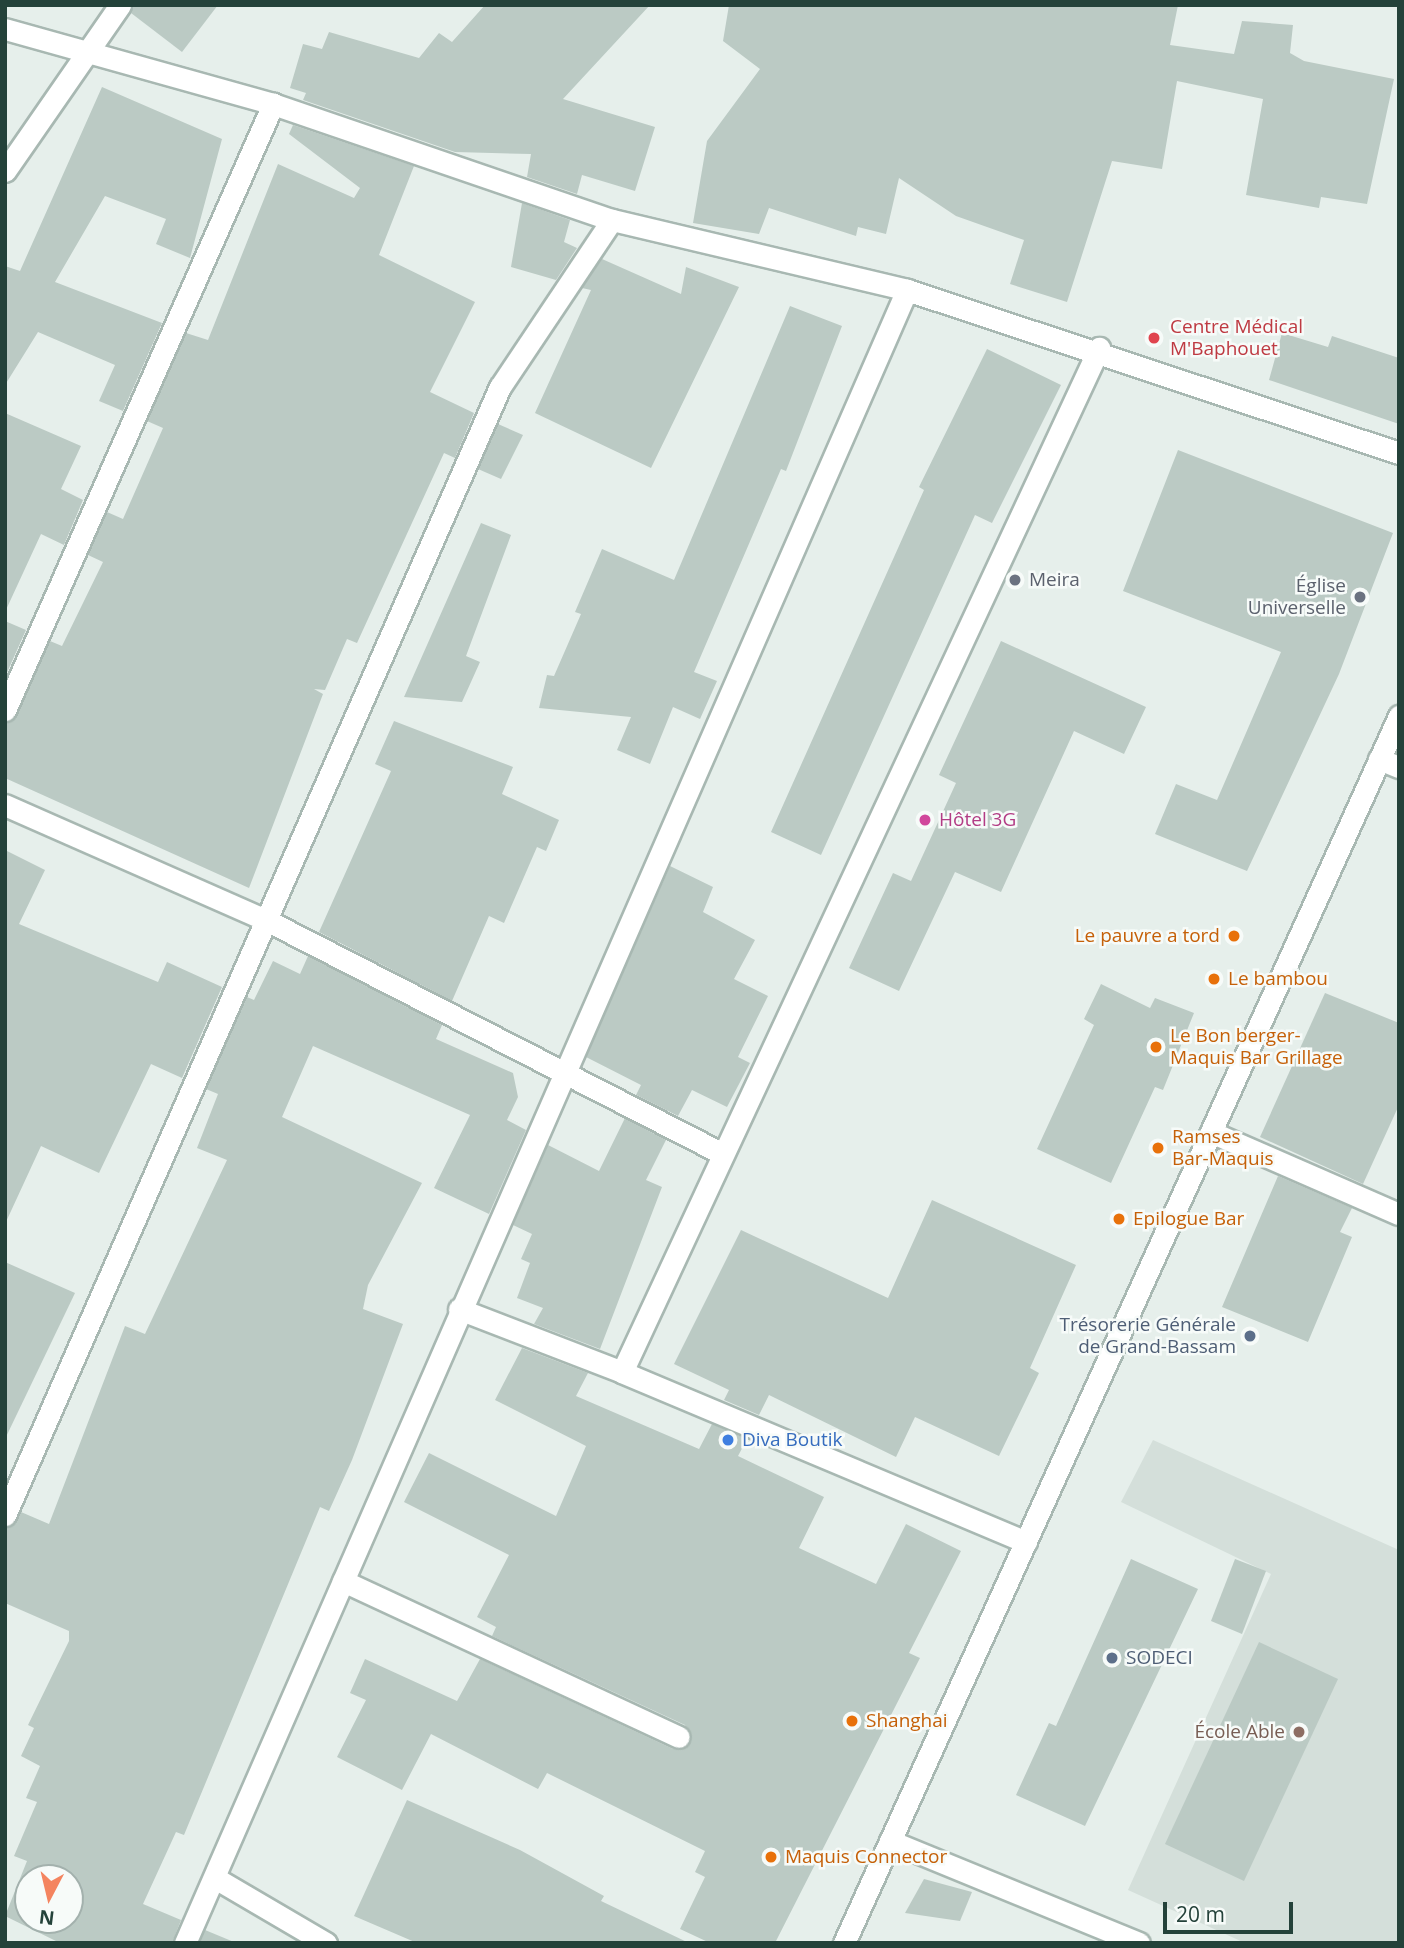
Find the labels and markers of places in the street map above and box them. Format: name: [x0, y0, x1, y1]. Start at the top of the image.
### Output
place label: Centre Médical M'Baphouet: [1170, 316, 1303, 360]
marker: Centre Médical M'Baphouet: [1144, 328, 1164, 348]
place label: Meira: [1029, 569, 1080, 591]
marker: Meira: [1007, 572, 1023, 588]
place label: Église Universelle: [1248, 575, 1346, 619]
marker: Église Universelle: [1352, 589, 1368, 605]
place label: Hôtel 3G: [939, 809, 1016, 831]
marker: Hôtel 3G: [917, 812, 933, 828]
place label: Le pauvre a tord: [1075, 925, 1220, 947]
marker: Le pauvre a tord: [1226, 928, 1242, 944]
place label: Le bambou: [1228, 968, 1328, 990]
marker: Le bambou: [1206, 971, 1222, 987]
place label: Le Bon berger- Maquis Bar Grillage: [1170, 1025, 1343, 1069]
marker: Le Bon berger- Maquis Bar Grillage: [1148, 1039, 1164, 1055]
place label: Ramses Bar-Maquis: [1172, 1126, 1273, 1170]
marker: Ramses Bar-Maquis: [1150, 1140, 1166, 1156]
place label: Epilogue Bar: [1133, 1208, 1244, 1230]
marker: Epilogue Bar: [1111, 1211, 1127, 1227]
place label: Trésorerie Générale de Grand-Bassam: [1059, 1314, 1236, 1358]
marker: Trésorerie Générale de Grand-Bassam: [1242, 1328, 1258, 1344]
place label: Diva Boutik: [742, 1429, 842, 1451]
marker: Diva Boutik: [720, 1432, 736, 1448]
place label: SODECI: [1126, 1647, 1193, 1669]
marker: SODECI: [1104, 1650, 1120, 1666]
place label: Shanghai: [866, 1710, 948, 1732]
marker: Shanghai: [844, 1713, 860, 1729]
place label: École Able: [1194, 1721, 1285, 1743]
marker: École Able: [1291, 1724, 1307, 1740]
place label: Maquis Connector: [785, 1846, 947, 1868]
marker: Maquis Connector: [763, 1849, 779, 1865]

